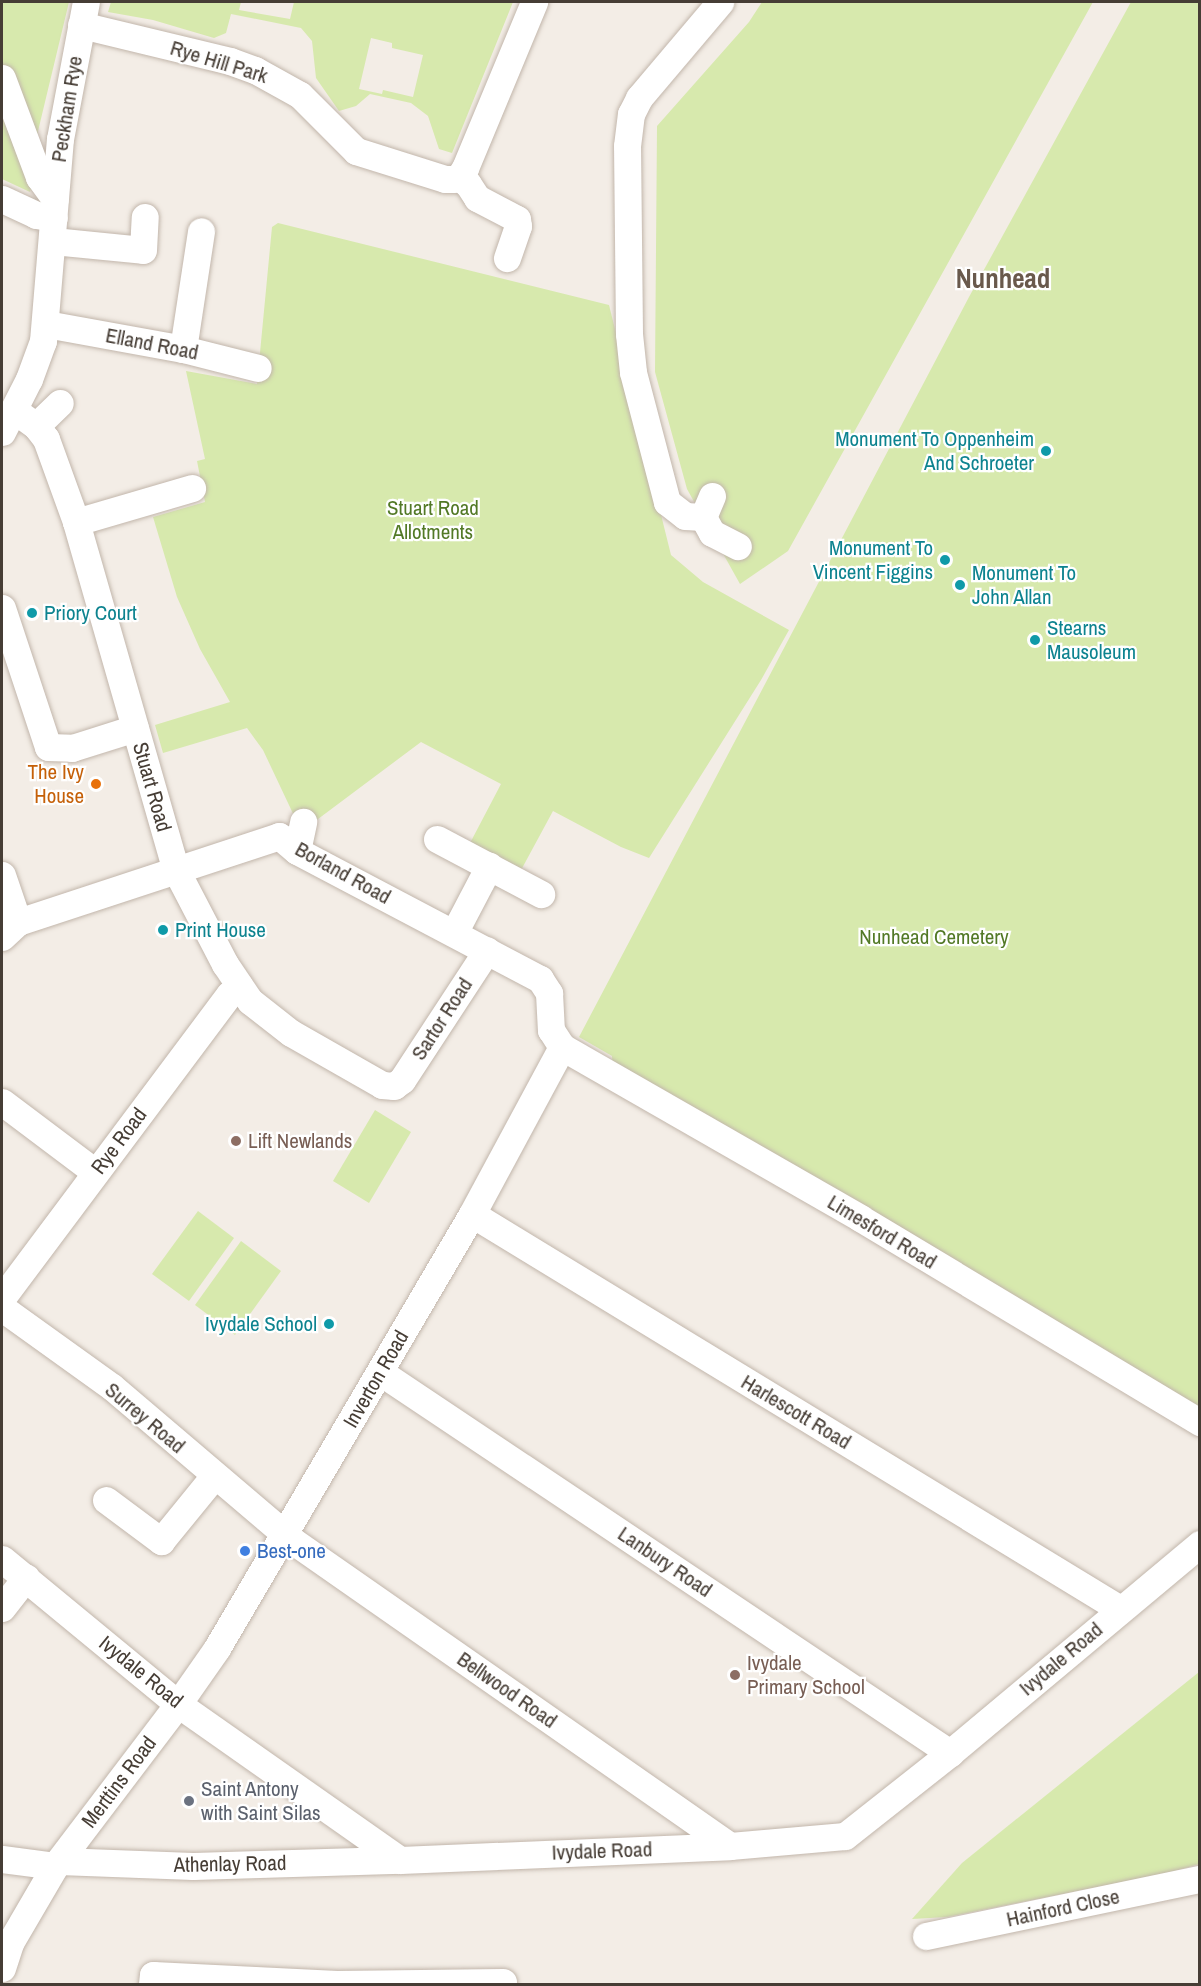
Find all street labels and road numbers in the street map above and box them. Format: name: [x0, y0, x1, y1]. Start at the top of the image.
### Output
street label: Rye Hill Park: [167, 35, 271, 89]
street label: Peckham Rye: [46, 54, 88, 164]
street label: Elland Road: [104, 323, 200, 365]
street label: Stuart Road: [127, 739, 177, 835]
street label: Borland Road: [291, 836, 395, 910]
street label: Sartor Road: [406, 973, 478, 1065]
street label: Rye Road: [86, 1103, 152, 1179]
street label: Limesford Road: [823, 1190, 941, 1274]
street label: Inverton Road: [338, 1326, 414, 1432]
street label: Harlescott Road: [737, 1369, 855, 1455]
street label: Surrey Road: [100, 1377, 190, 1459]
street label: Lanbury Road: [613, 1521, 717, 1603]
street label: Ivydale Road: [1014, 1617, 1108, 1701]
street label: Ivydale Road: [94, 1631, 188, 1713]
street label: Bellwood Road: [452, 1646, 562, 1734]
street label: Merttins Road: [76, 1731, 162, 1833]
street label: Ivydale Road: [551, 1837, 653, 1865]
street label: Athenlay Road: [173, 1850, 287, 1878]
street label: Hainford Close: [1004, 1884, 1122, 1932]

